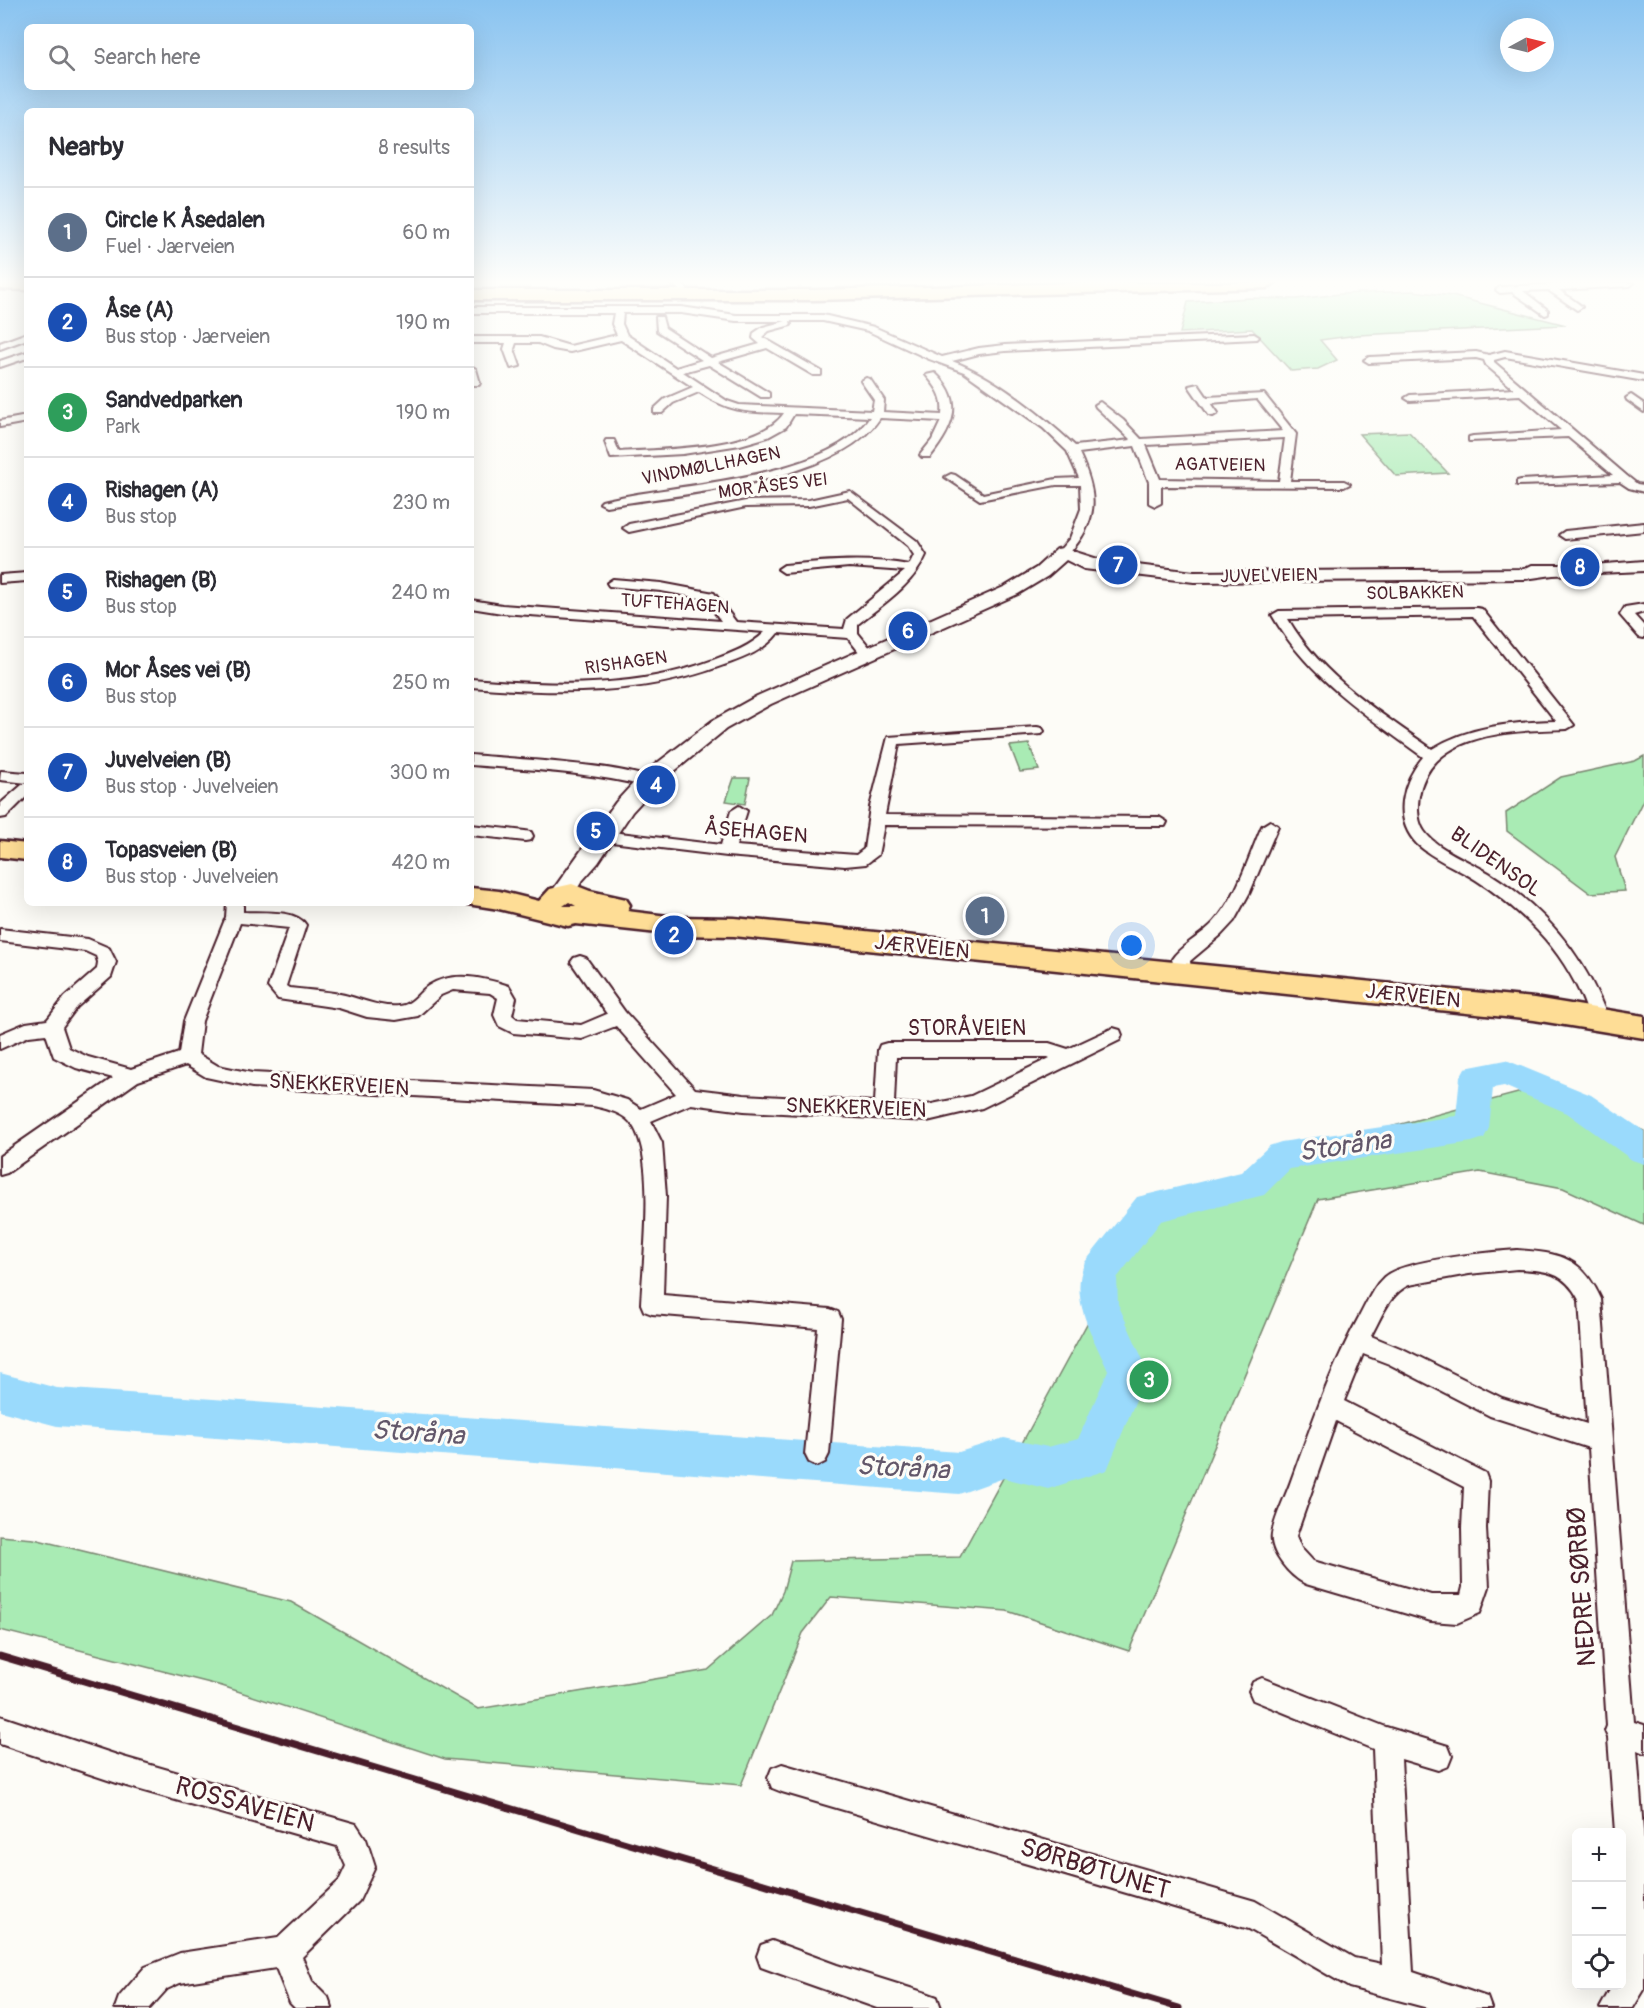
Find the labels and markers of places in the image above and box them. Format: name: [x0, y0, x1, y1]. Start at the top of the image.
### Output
pin: 7: [1098, 542, 1138, 588]
pin: 8: [1560, 544, 1600, 590]
pin: 6: [888, 608, 928, 654]
pin: 4: [636, 762, 676, 808]
pin: 5: [576, 808, 616, 854]
pin: 1: [966, 894, 1004, 938]
pin: 2: [654, 912, 694, 958]
pin: 3: [1130, 1358, 1168, 1402]

